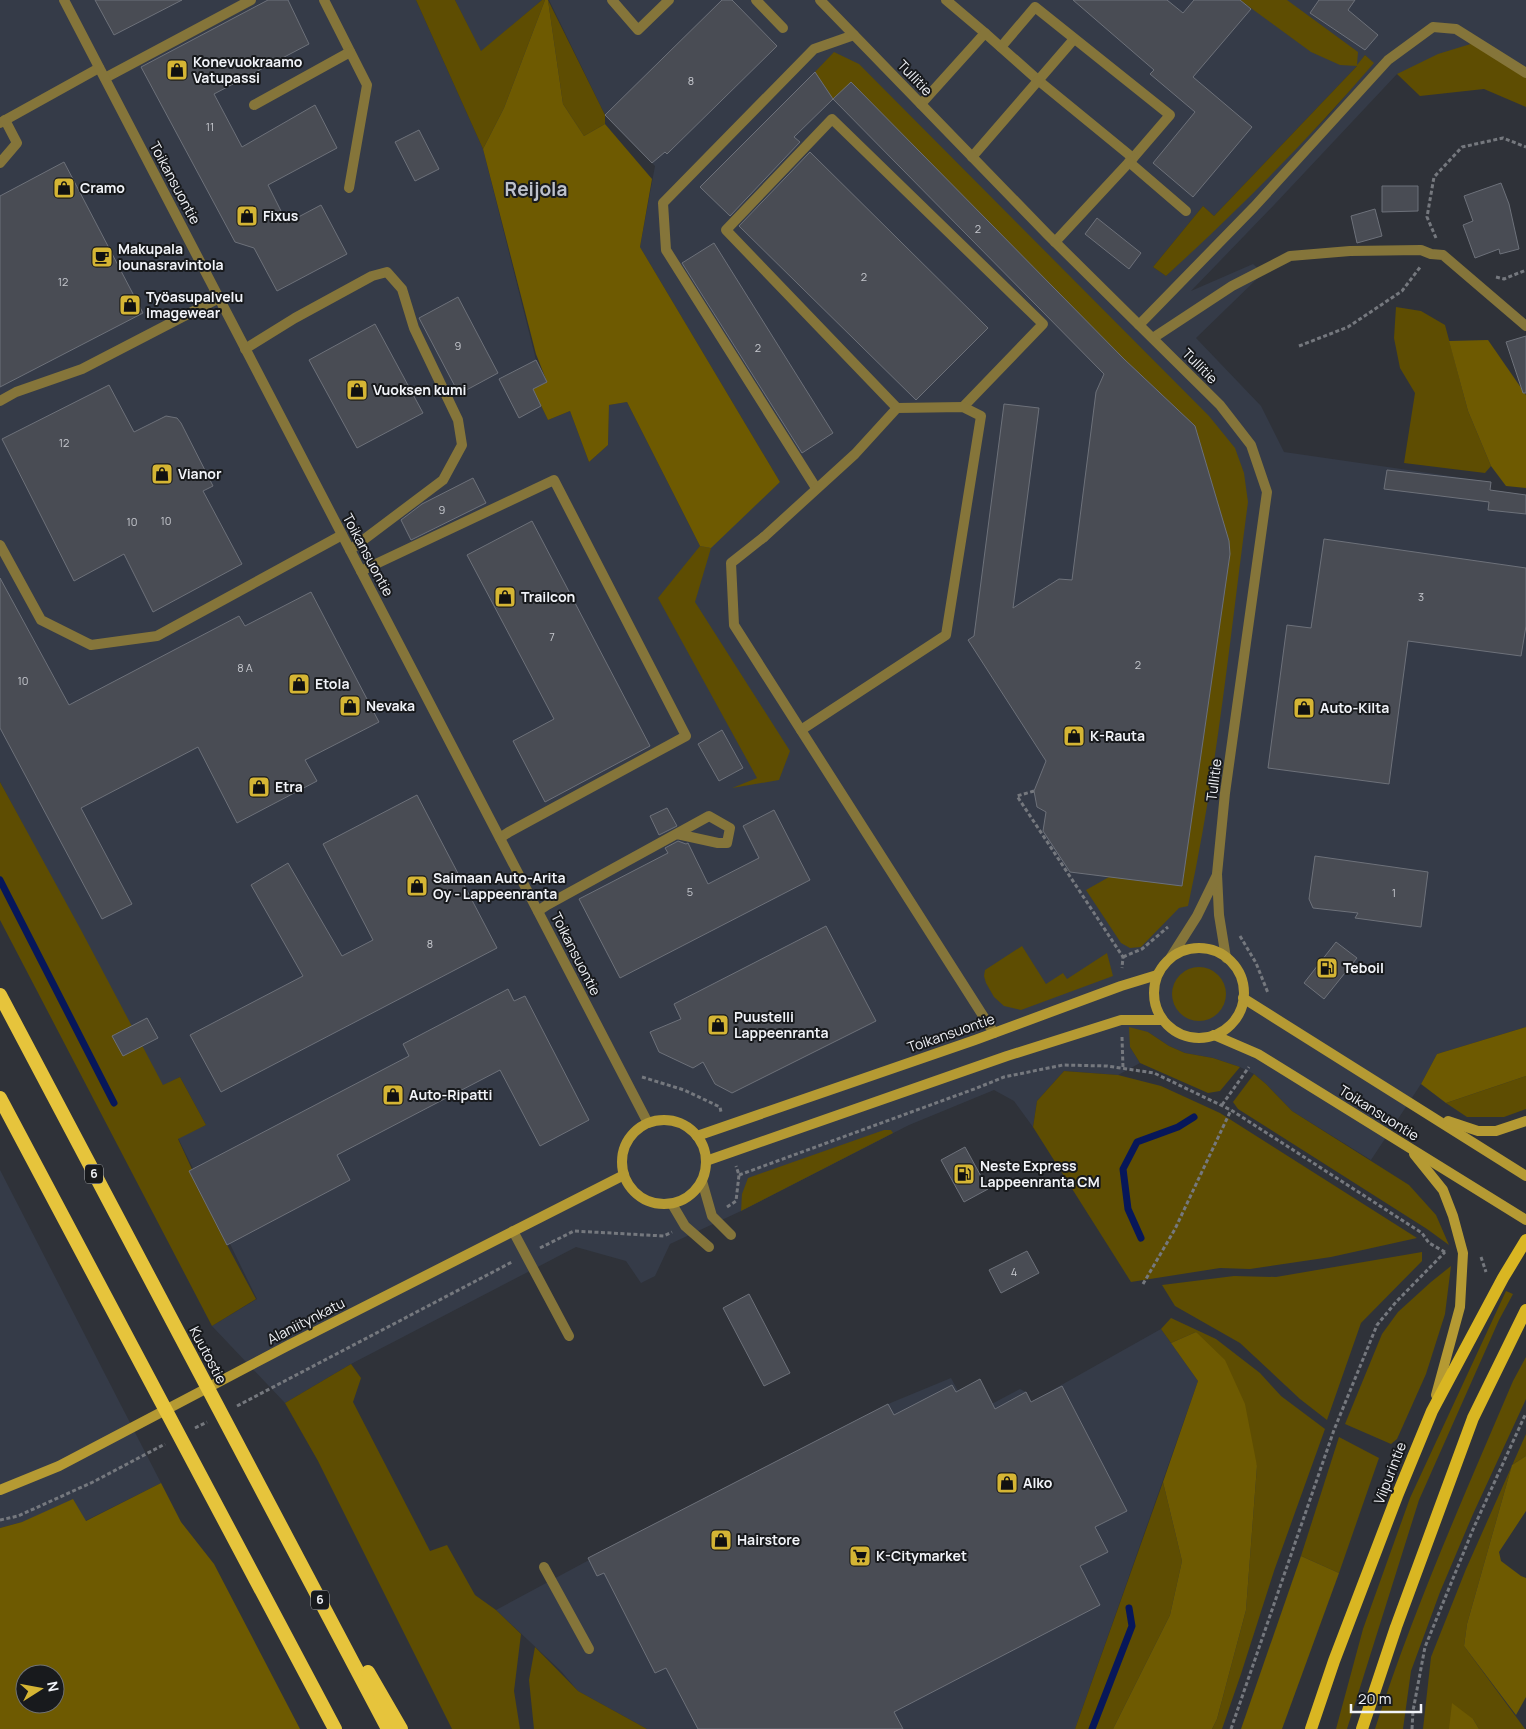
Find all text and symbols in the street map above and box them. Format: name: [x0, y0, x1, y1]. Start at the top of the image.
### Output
place label: Konevuokraamo Vatupassi: [193, 52, 303, 87]
street label: Tullitie: [894, 56, 937, 100]
shop icon: Konevuokraamo Vatupassi: [165, 58, 189, 82]
house number: 8: [688, 73, 694, 88]
house number: 11: [206, 119, 214, 134]
street label: Toikansuontie: [146, 138, 205, 227]
shop icon: Cramo: [52, 176, 76, 200]
district label: Reijola: [505, 176, 567, 202]
place label: Cramo: [80, 178, 125, 197]
shop icon: Fixus: [235, 204, 259, 228]
place label: Fixus: [263, 206, 299, 225]
house number: 2: [975, 221, 981, 236]
place label: Makupala lounasravintola: [118, 239, 224, 274]
cafe icon: Makupala lounasravintola: [90, 245, 114, 269]
house number: 2: [861, 269, 867, 284]
house number: 12: [58, 274, 68, 289]
place label: Työasupalvelu Imagewear: [146, 287, 243, 322]
shop icon: Työasupalvelu Imagewear: [118, 293, 142, 317]
house number: 9: [455, 338, 462, 353]
house number: 2: [755, 340, 761, 355]
street label: Tullitie: [1178, 344, 1222, 388]
shop icon: Vuoksen kumi: [345, 378, 369, 402]
place label: Vuoksen kumi: [373, 380, 467, 399]
house number: 12: [59, 435, 69, 450]
shop icon: Vianor: [150, 462, 174, 486]
place label: Vianor: [178, 464, 222, 483]
house number: 9: [439, 502, 446, 517]
street label: Toikansuontie: [339, 510, 398, 599]
house number: 10: [160, 513, 172, 528]
house number: 10: [126, 514, 138, 529]
shop icon: Trailcon: [493, 585, 517, 609]
place label: Trailcon: [521, 587, 575, 606]
house number: 3: [1418, 589, 1424, 604]
house number: 7: [549, 629, 555, 644]
house number: 2: [1135, 657, 1141, 672]
house number: 8 A: [237, 660, 253, 675]
shop icon: Etola: [287, 672, 311, 696]
house number: 10: [17, 673, 29, 688]
place label: Etola: [315, 674, 350, 693]
shop icon: Nevaka: [338, 694, 362, 718]
place label: Nevaka: [366, 696, 415, 715]
shop icon: Auto-Kilta: [1292, 696, 1316, 720]
place label: Auto-Kilta: [1320, 698, 1389, 717]
shop icon: K-Rauta: [1062, 724, 1086, 748]
place label: K-Rauta: [1090, 726, 1145, 745]
street label: Tullitie: [1201, 758, 1226, 802]
shop icon: Etra: [247, 775, 271, 799]
place label: Etra: [275, 777, 303, 796]
place label: Saimaan Auto-Arita Oy - Lappeenranta: [433, 868, 566, 903]
shop icon: Saimaan Auto-Arita Oy - Lappeenranta: [405, 874, 429, 898]
house number: 5: [687, 884, 693, 899]
house number: 1: [1392, 885, 1396, 900]
street label: Toikansuontie: [547, 909, 606, 999]
house number: 8: [427, 936, 433, 951]
fuel station icon: Teboil: [1315, 956, 1339, 980]
place label: Teboil: [1343, 958, 1384, 977]
place label: Puustelli Lappeenranta: [734, 1007, 829, 1042]
street label: Toikansuontie: [905, 1009, 997, 1056]
shop icon: Puustelli Lappeenranta: [706, 1013, 730, 1037]
street label: Toikansuontie: [1336, 1080, 1423, 1145]
shop icon: Auto-Ripatti: [381, 1083, 405, 1107]
place label: Auto-Ripatti: [409, 1085, 492, 1104]
place label: Neste Express Lappeenranta CM: [980, 1156, 1100, 1191]
fuel station icon: Neste Express Lappeenranta CM: [952, 1162, 976, 1186]
road number: 6: [85, 1164, 103, 1184]
house number: 4: [1011, 1264, 1017, 1279]
street label: Alaniitynkatu: [264, 1293, 348, 1348]
street label: Kuutostie: [185, 1323, 231, 1387]
street label: Viipurintie: [1369, 1439, 1410, 1507]
shop icon: Alko: [995, 1471, 1019, 1495]
place label: Alko: [1023, 1473, 1053, 1492]
shop icon: Hairstore: [709, 1528, 733, 1552]
place label: Hairstore: [737, 1530, 800, 1549]
supermarket icon: K-Citymarket: [848, 1544, 872, 1568]
place label: K-Citymarket: [876, 1546, 967, 1565]
road number: 6: [311, 1590, 329, 1610]
north arrow: [15, 1664, 65, 1714]
text: N: [43, 1680, 64, 1693]
scale bar: [1351, 1682, 1421, 1714]
text: 20 m: [1358, 1688, 1391, 1709]

